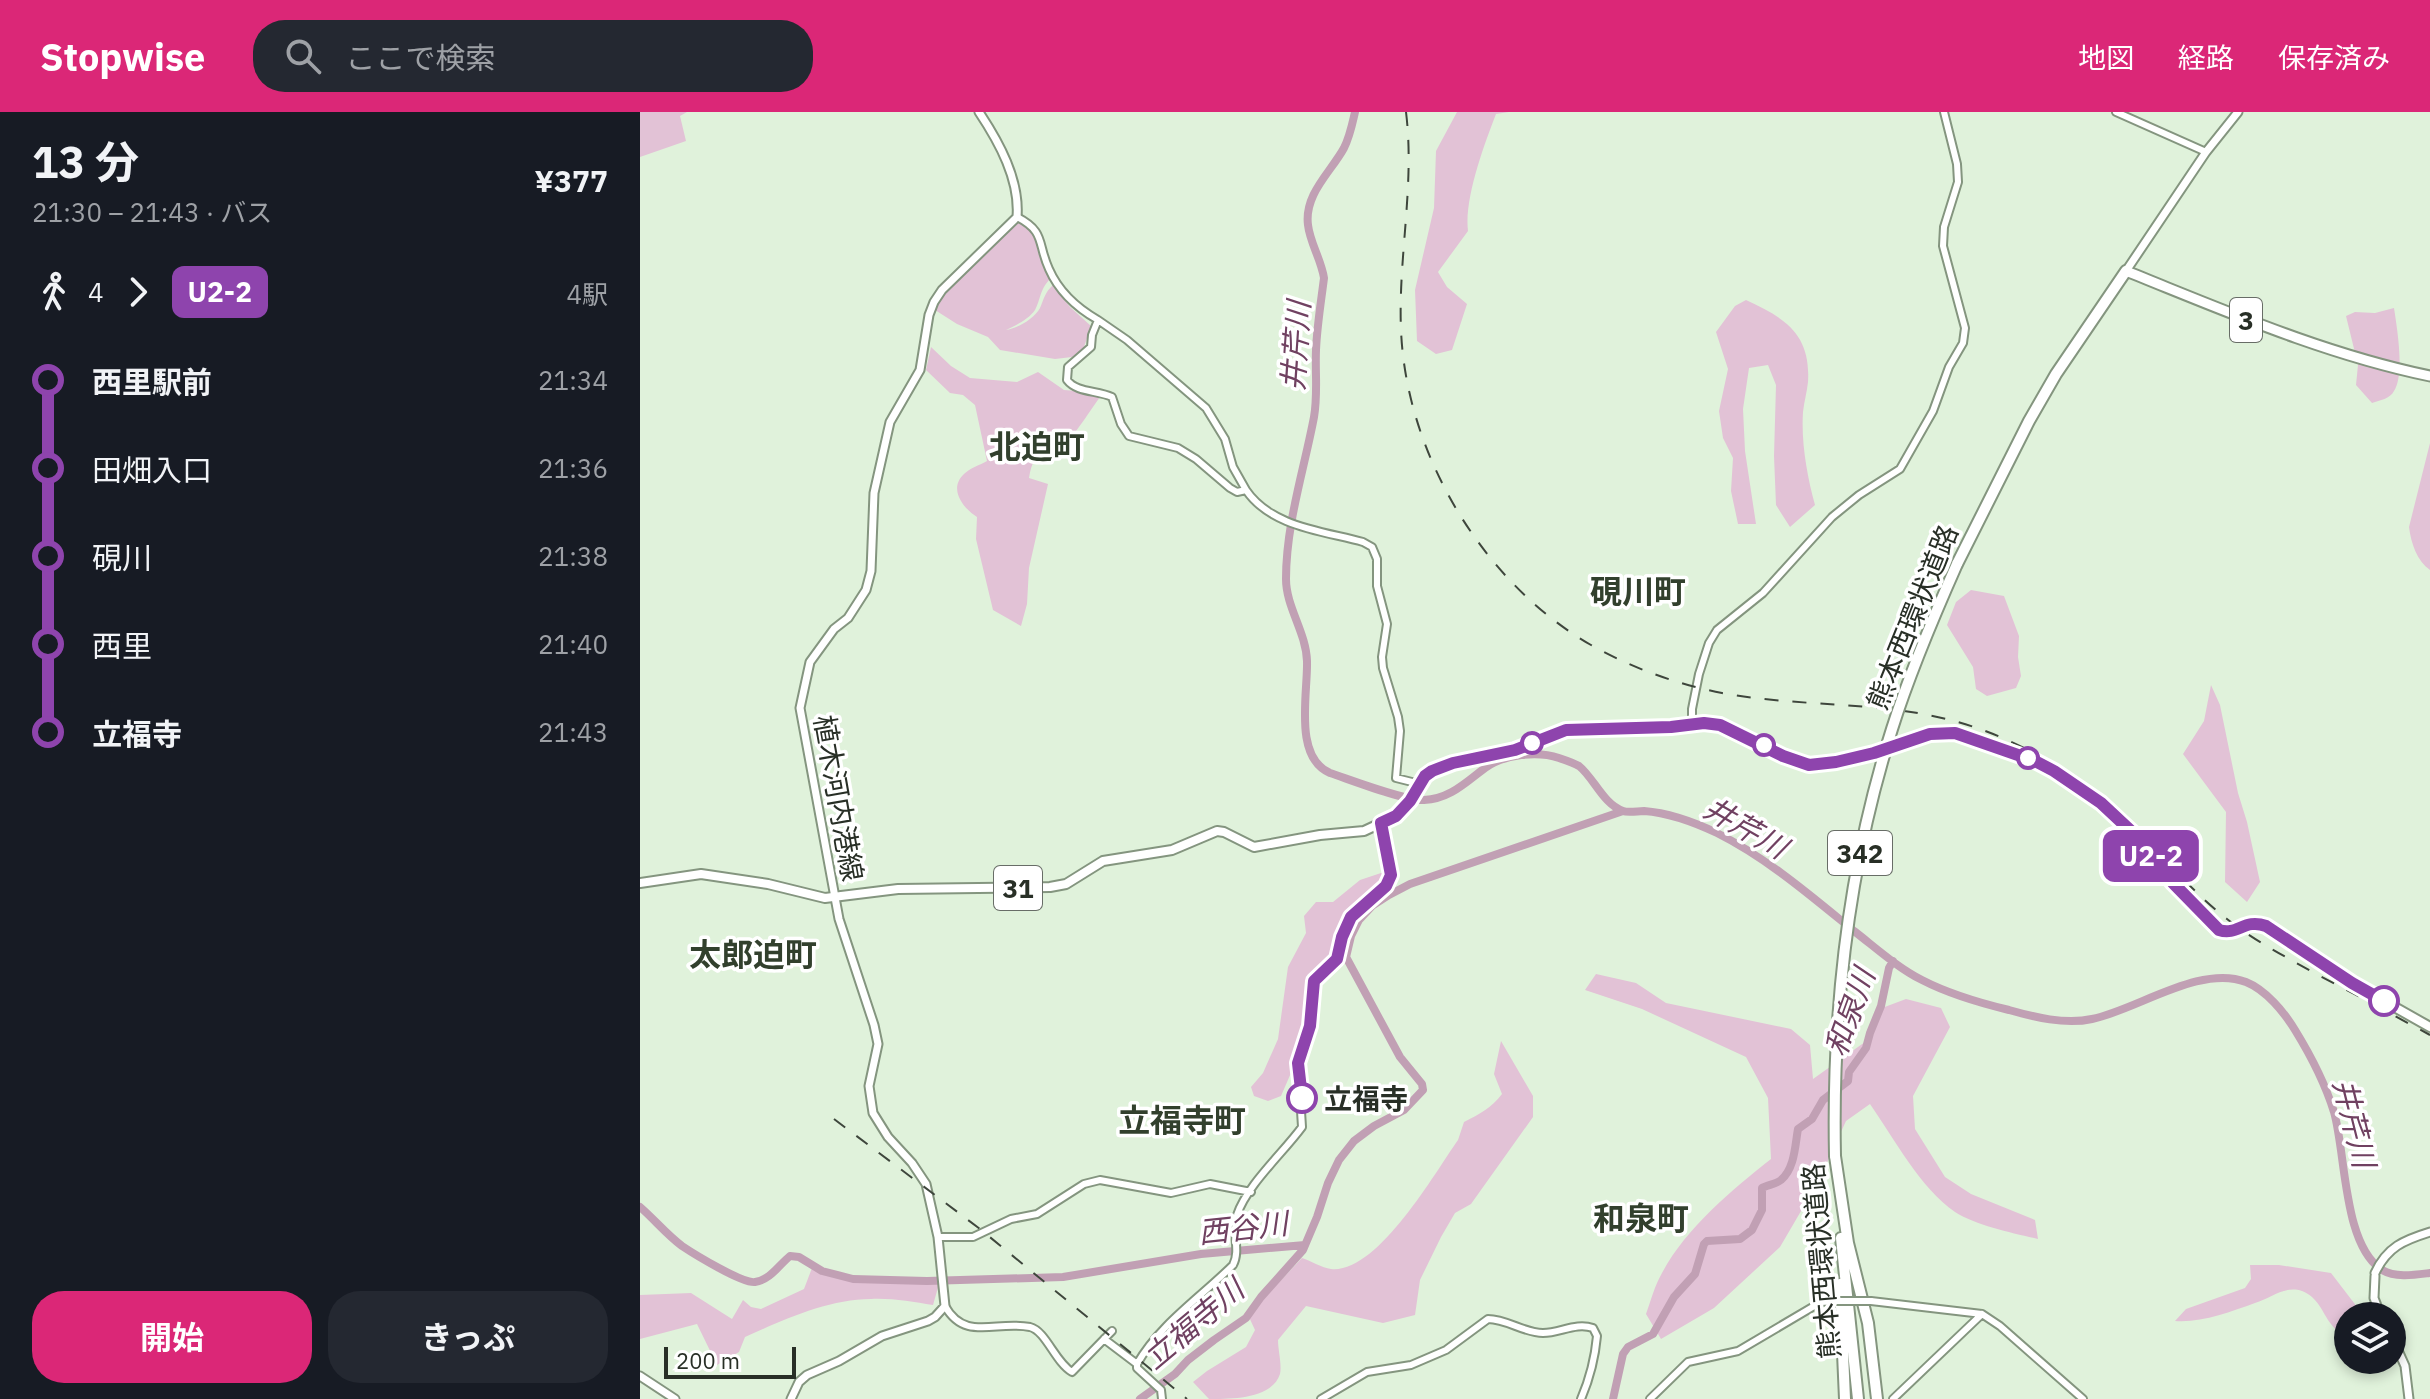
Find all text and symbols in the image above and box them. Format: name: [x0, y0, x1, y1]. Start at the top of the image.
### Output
search box: [253, 20, 813, 92]
text: Stopwise: [40, 32, 205, 81]
icon: search: [281, 34, 325, 78]
text: ここで検索: [345, 38, 495, 77]
text: 地図: [2078, 39, 2134, 76]
text: 経路: [2178, 39, 2234, 76]
text: 保存済み: [2278, 39, 2390, 76]
text: 13 分: [32, 133, 139, 190]
text: ¥377: [535, 161, 608, 200]
text: 21:30 – 21:43 · バス: [32, 195, 272, 229]
icon: walk: [32, 270, 76, 314]
icon: forward: [116, 270, 160, 314]
text: U2-2: [188, 273, 252, 310]
text: 4: [88, 275, 104, 309]
text: 4駅: [566, 277, 608, 311]
water label: 井芹川: [1272, 297, 1318, 392]
road number: 3: [2230, 298, 2262, 342]
text: 西里駅前: [92, 362, 212, 401]
text: 21:34: [538, 363, 608, 397]
district label: 北迫町: [989, 425, 1085, 467]
text: 田畑入口: [92, 450, 212, 489]
text: 21:36: [538, 451, 608, 485]
street label: 熊本西環状道路: [1858, 519, 1966, 715]
text: 硯川: [92, 538, 152, 577]
text: 21:38: [538, 539, 608, 573]
district label: 硯川町: [1590, 570, 1686, 612]
text: 西里: [92, 626, 152, 665]
text: 21:40: [538, 627, 608, 661]
street label: 植木河内港線: [806, 712, 872, 884]
text: 立福寺: [92, 714, 182, 753]
text: 21:43: [538, 715, 608, 749]
unlabelled marker: [1521, 732, 1543, 754]
unlabelled marker: [1753, 734, 1775, 756]
unlabelled marker: [2017, 747, 2039, 769]
water label: 井芹川: [1697, 788, 1797, 868]
line badge: U2-2: [2095, 830, 2207, 882]
road number: 342: [1828, 831, 1892, 875]
text: U2-2: [2119, 837, 2183, 874]
road number: 31: [994, 866, 1042, 910]
district label: 太郎迫町: [689, 933, 817, 975]
water label: 和泉川: [1815, 960, 1884, 1061]
unlabelled marker: [2369, 986, 2399, 1016]
water label: 井芹川: [2325, 1075, 2386, 1174]
place label: 立福寺: [1324, 1080, 1408, 1117]
marker: 立福寺: [1287, 1083, 1317, 1113]
district label: 立福寺町: [1118, 1099, 1246, 1141]
street label: 熊本西環状道路: [1794, 1162, 1848, 1360]
district label: 和泉町: [1593, 1197, 1689, 1239]
water label: 西谷川: [1196, 1203, 1293, 1251]
water label: 立福寺川: [1135, 1268, 1254, 1377]
button: 開始: [32, 1291, 312, 1383]
button: きっぷ: [328, 1291, 608, 1383]
map controls: [2334, 1302, 2406, 1374]
button: layers: [2334, 1302, 2406, 1374]
scale bar: [664, 1343, 796, 1379]
text: 200 m: [676, 1346, 740, 1375]

